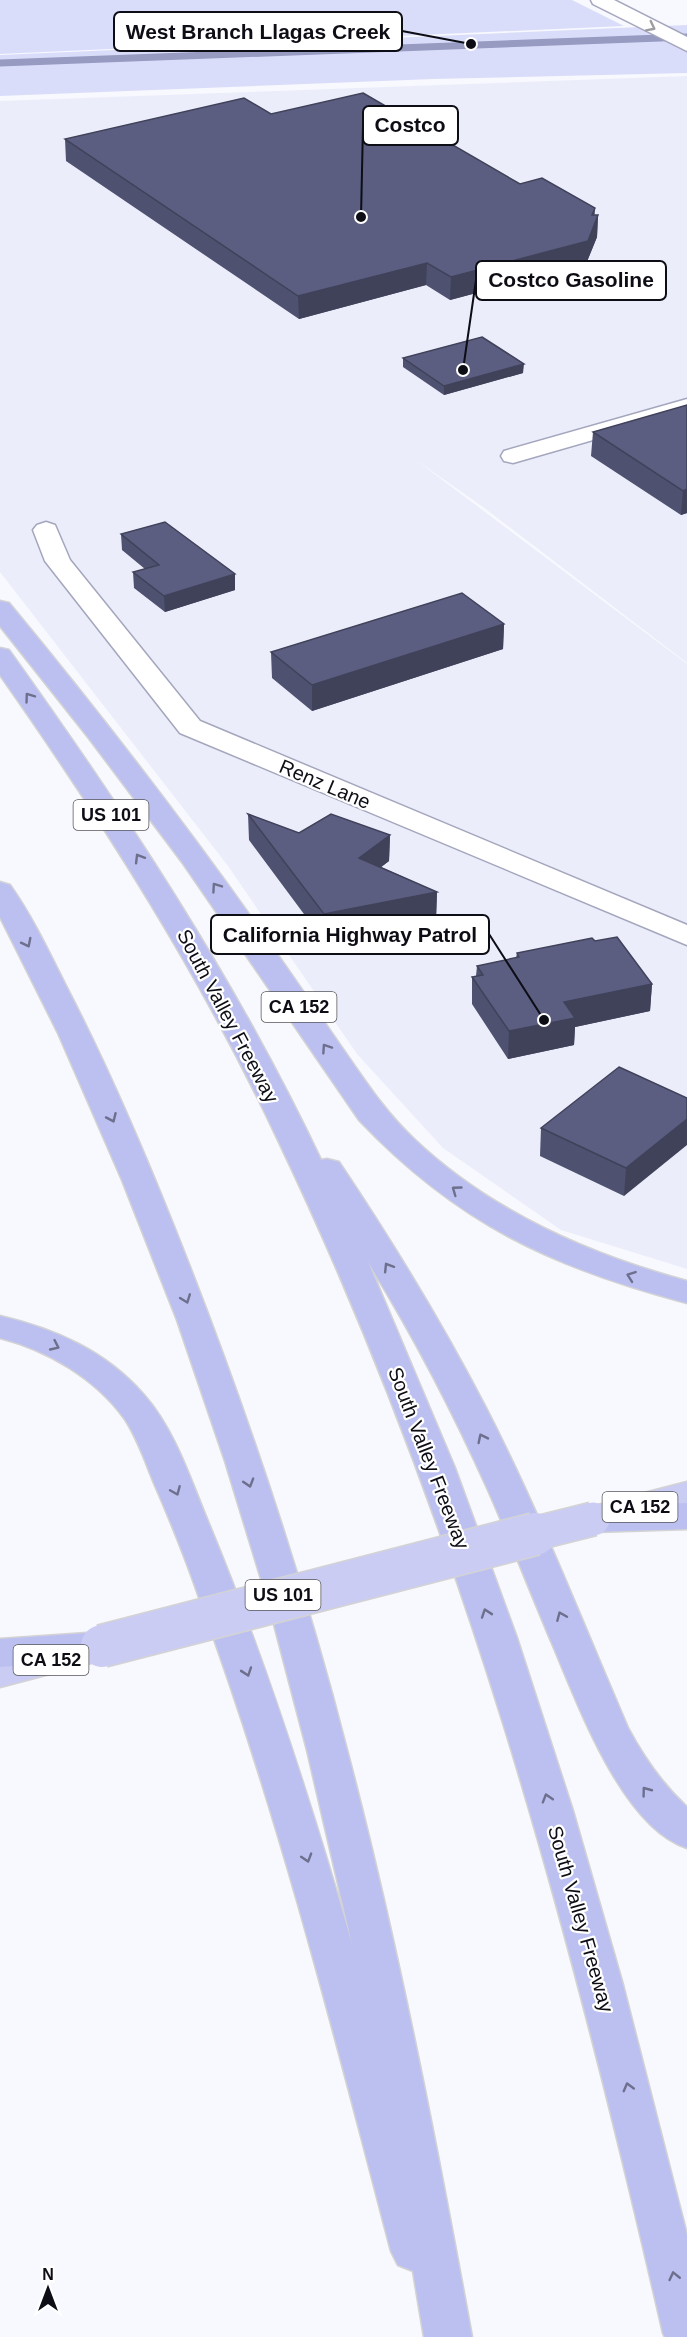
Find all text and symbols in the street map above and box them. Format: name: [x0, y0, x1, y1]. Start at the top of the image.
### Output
callout: West Branch Llagas Creek: [114, 12, 402, 51]
text: West Branch Llagas Creek: [126, 20, 391, 43]
one-way arrow: [645, 20, 655, 31]
callout: Costco: [363, 106, 458, 145]
text: Costco: [374, 113, 446, 136]
callout: Costco Gasoline: [476, 261, 666, 300]
text: Costco Gasoline: [488, 268, 654, 291]
one-way arrow: [26, 693, 37, 704]
street label: Renz Lane: [276, 755, 374, 813]
road number: US 101: [74, 800, 148, 830]
one-way arrow: [135, 854, 146, 865]
one-way arrow: [212, 883, 223, 894]
callout: California Highway Patrol: [211, 915, 489, 954]
text: California Highway Patrol: [223, 923, 477, 946]
street label: South Valley Freeway: [173, 926, 283, 1106]
one-way arrow: [20, 936, 32, 947]
road number: CA 152: [262, 992, 336, 1022]
one-way arrow: [323, 1043, 334, 1054]
one-way arrow: [105, 1112, 117, 1123]
one-way arrow: [452, 1186, 463, 1197]
one-way arrow: [384, 1263, 396, 1273]
one-way arrow: [626, 1270, 637, 1283]
one-way arrow: [179, 1292, 191, 1303]
one-way arrow: [49, 1339, 60, 1351]
street label: South Valley Freeway: [384, 1364, 474, 1552]
one-way arrow: [477, 1433, 489, 1444]
one-way arrow: [242, 1477, 254, 1488]
one-way arrow: [169, 1484, 181, 1495]
road number: CA 152: [602, 1492, 678, 1522]
road number: US 101: [246, 1580, 320, 1610]
one-way arrow: [481, 1608, 494, 1619]
one-way arrow: [556, 1612, 568, 1623]
road number: CA 152: [14, 1645, 88, 1675]
one-way arrow: [239, 1667, 252, 1677]
one-way arrow: [642, 1786, 653, 1797]
one-way arrow: [542, 1793, 554, 1804]
street label: South Valley Freeway: [544, 1823, 618, 2015]
one-way arrow: [300, 1852, 312, 1863]
one-way arrow: [623, 2082, 635, 2093]
north arrow: [18, 2259, 78, 2319]
text: N: [42, 2266, 54, 2283]
one-way arrow: [668, 2271, 681, 2281]

